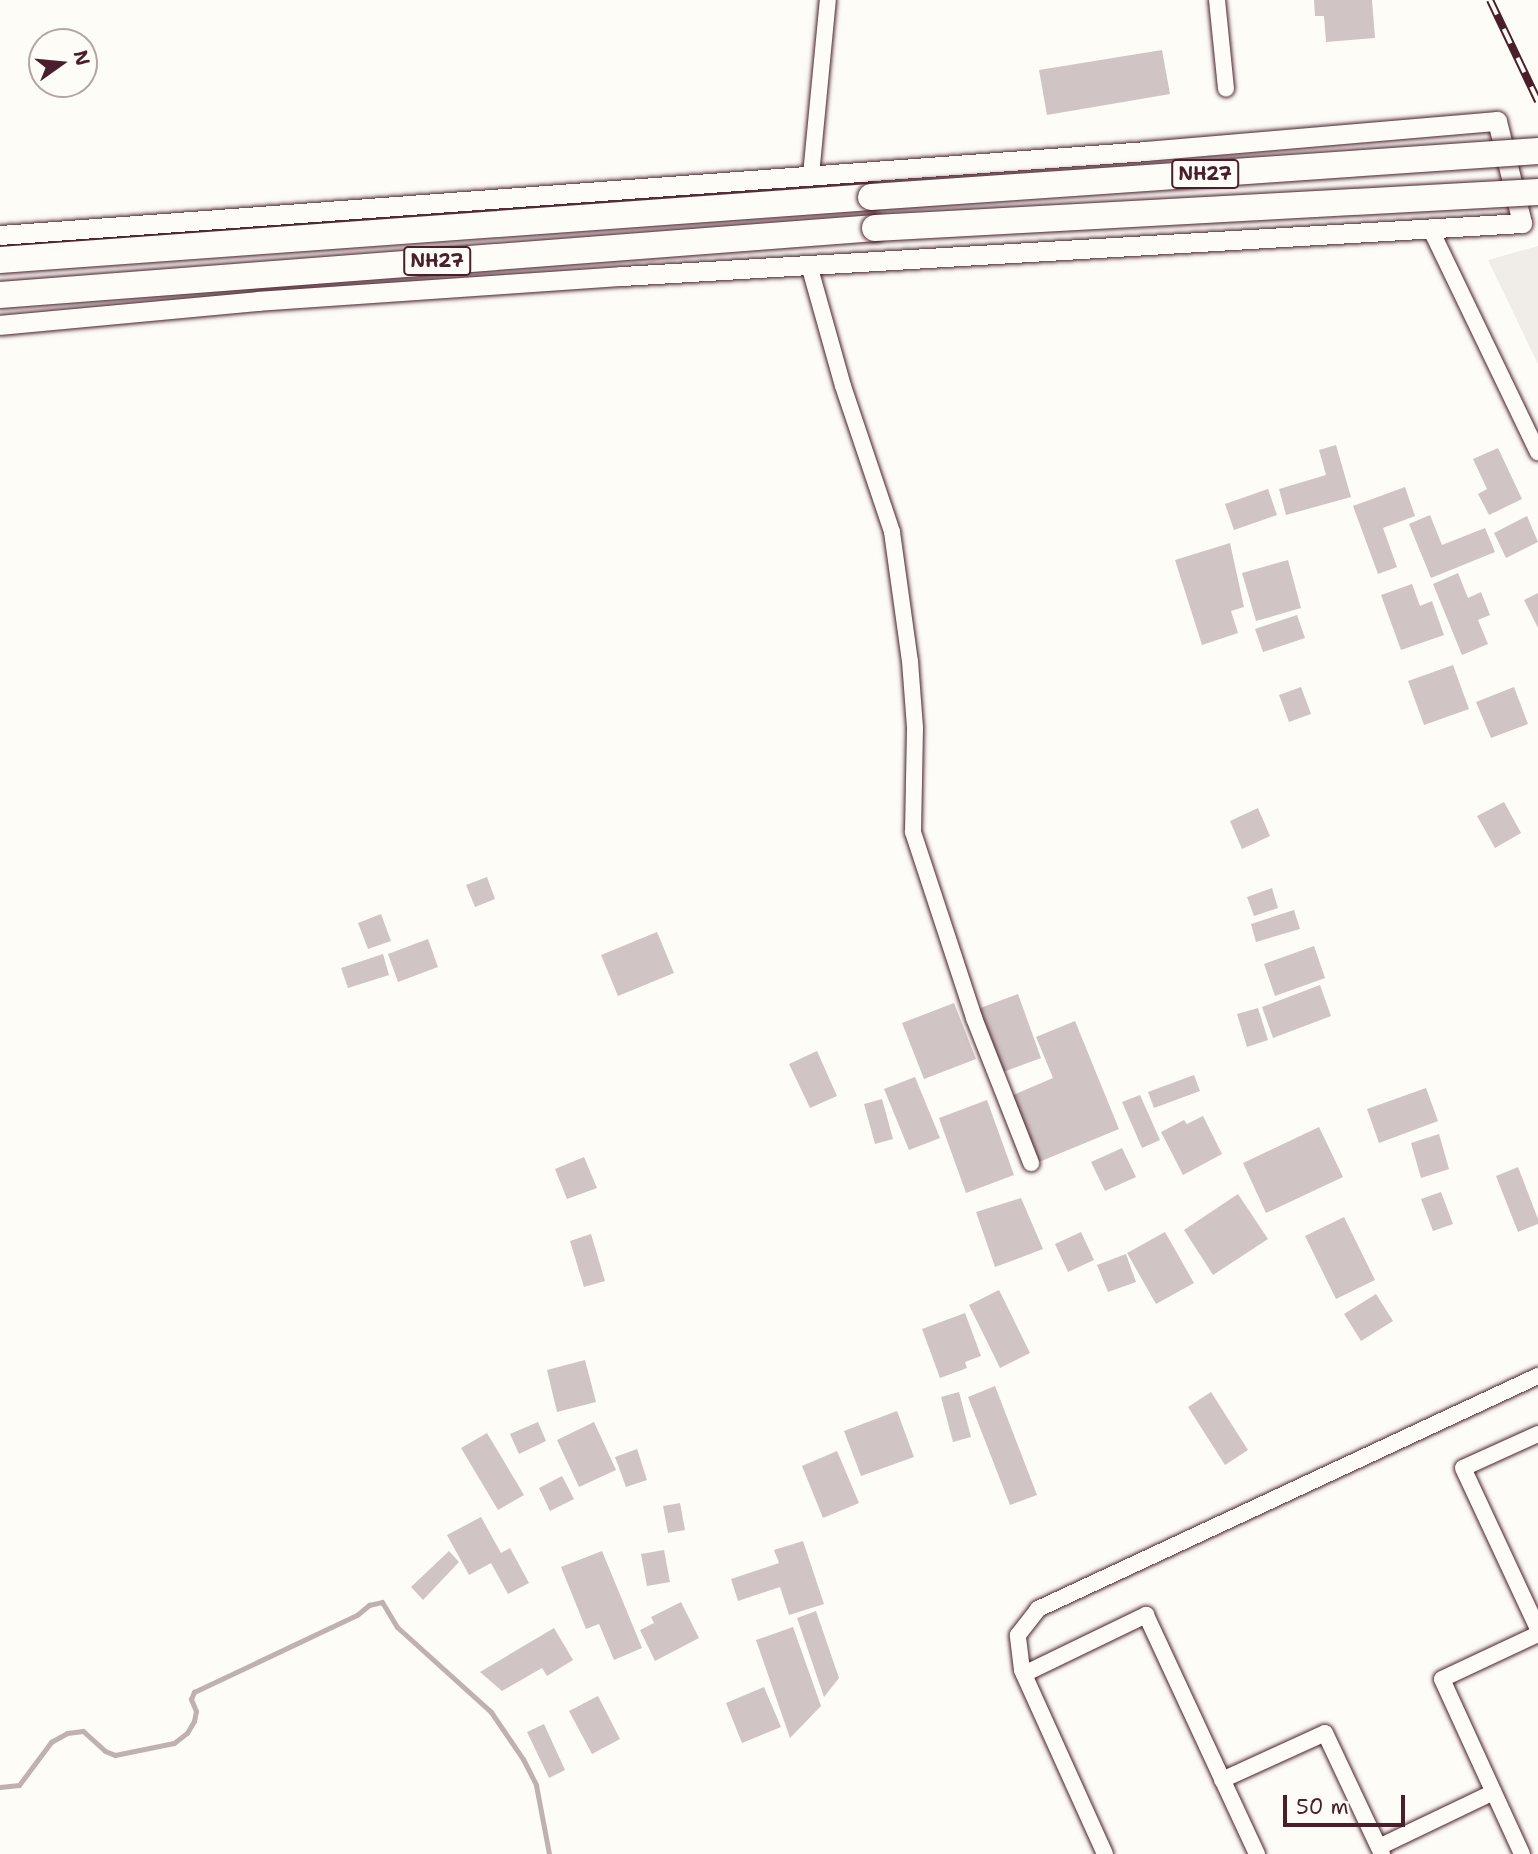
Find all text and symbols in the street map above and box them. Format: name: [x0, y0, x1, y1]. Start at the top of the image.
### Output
north arrow: [28, 28, 98, 98]
text: N: [68, 47, 96, 68]
road number: NH27: [1170, 158, 1240, 190]
road number: NH27: [402, 246, 472, 276]
scale bar: [1286, 1780, 1408, 1824]
text: 50 m: [1296, 1793, 1349, 1821]

